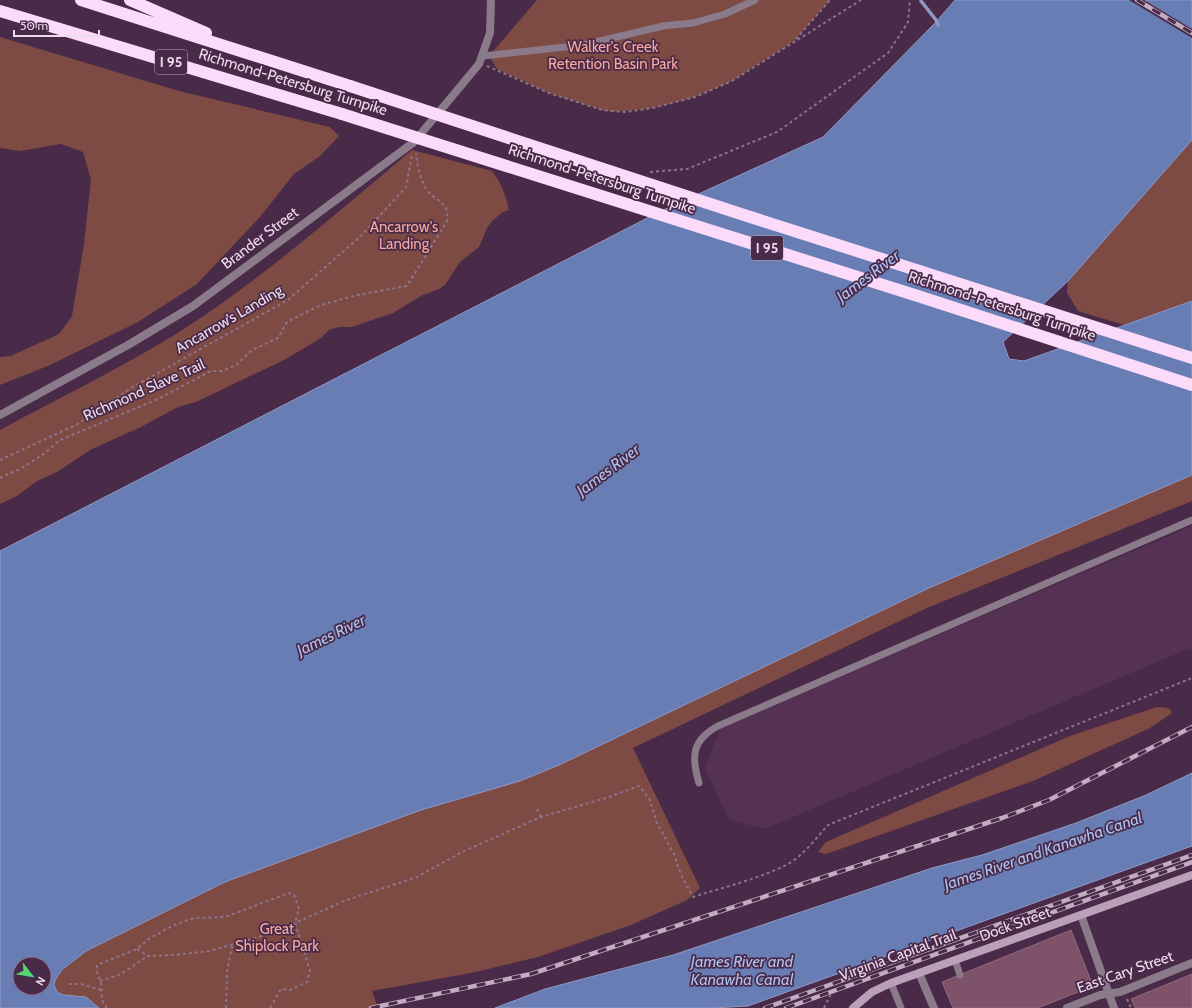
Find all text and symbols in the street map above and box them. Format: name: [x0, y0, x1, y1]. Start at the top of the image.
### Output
scale bar: [14, 12, 99, 38]
text: 50 m: [20, 18, 48, 33]
park label: Walker's Creek Retention Basin Park: [548, 38, 678, 73]
street label: Richmond-Petersburg Turnpike: [197, 45, 390, 119]
road number: I 95: [155, 50, 187, 74]
street label: Richmond-Petersburg Turnpike: [506, 140, 698, 218]
street label: Brander Street: [218, 203, 302, 273]
park label: Ancarrow's Landing: [370, 218, 438, 253]
road number: I 95: [751, 236, 783, 260]
water label: James River: [831, 246, 904, 307]
street label: Richmond-Petersburg Turnpike: [906, 267, 1098, 345]
street label: Ancarrow’s Landing: [172, 281, 286, 357]
street label: Richmond Slave Trail: [80, 355, 208, 425]
water label: James River: [571, 440, 644, 501]
water label: James River: [292, 610, 369, 661]
water label: James River and Kanawha Canal: [939, 808, 1145, 895]
street label: Dock Street: [977, 903, 1053, 945]
park label: Great Shiplock Park: [235, 920, 319, 955]
street label: Virginia Capital Trail: [837, 925, 959, 985]
street label: East Cary Street: [1074, 947, 1176, 997]
water label: James River and Kanawha Canal: [689, 952, 794, 989]
north arrow: [12, 956, 52, 996]
text: N: [33, 974, 49, 988]

